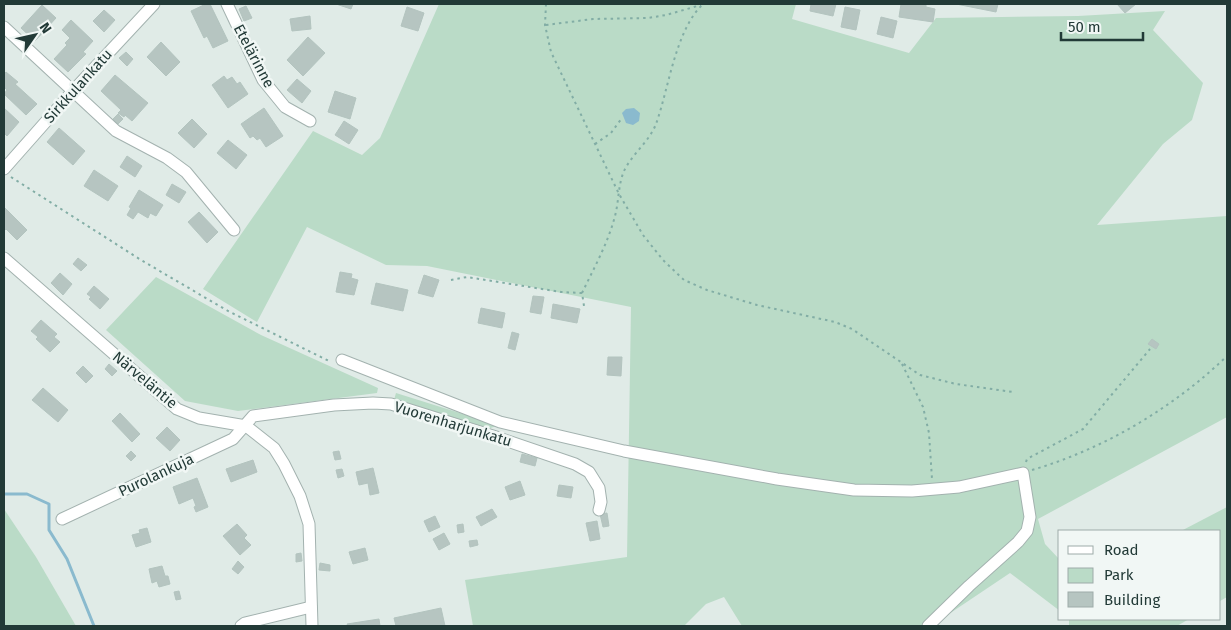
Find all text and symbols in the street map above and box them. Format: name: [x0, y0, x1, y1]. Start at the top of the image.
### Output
north arrow: [10, 10, 60, 60]
scale bar: [1061, 10, 1144, 42]
text: 50 m: [1068, 18, 1101, 36]
text: N: [36, 19, 55, 37]
street label: Etelärinne: [230, 21, 278, 91]
street label: Sirkkulankatu: [40, 45, 116, 127]
street label: Närveläntie: [109, 348, 181, 412]
street label: Vuorenharjunkatu: [392, 398, 514, 450]
street label: Purolankuja: [115, 450, 197, 500]
legend: [1058, 530, 1221, 620]
text: Road: [1104, 541, 1139, 559]
text: Park: [1104, 566, 1134, 584]
text: Building: [1104, 591, 1160, 609]

